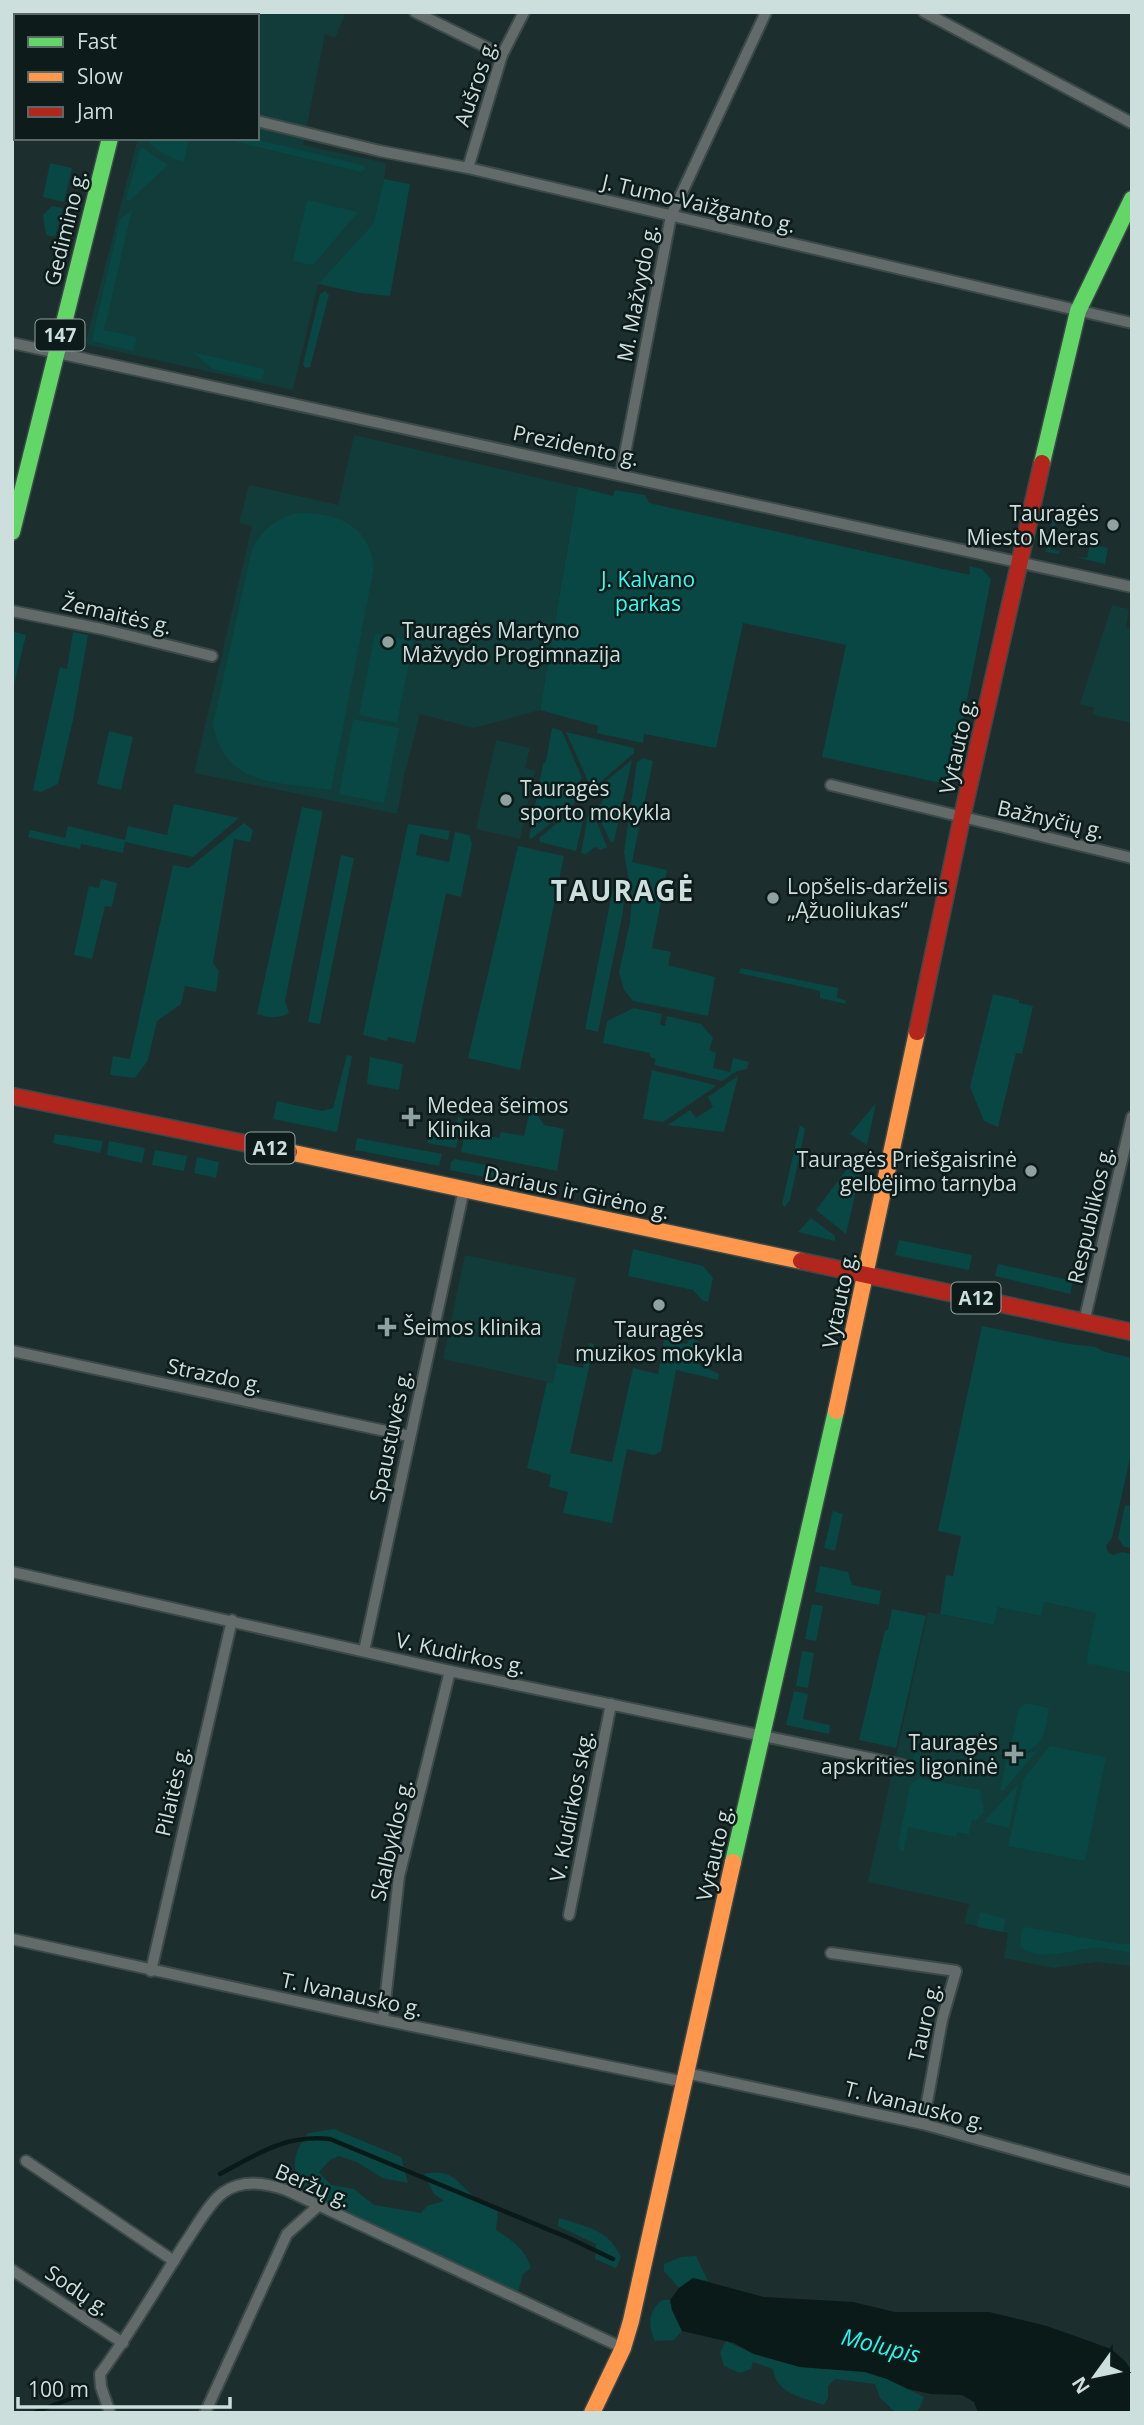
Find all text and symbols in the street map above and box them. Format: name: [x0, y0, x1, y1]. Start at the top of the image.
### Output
legend: [14, 14, 259, 140]
text: Fast: [77, 27, 117, 55]
street label: Aušros g.: [447, 36, 503, 130]
text: Slow: [77, 62, 123, 90]
text: Jam: [75, 97, 114, 125]
street label: Gedimino g.: [37, 167, 93, 289]
street label: J. Tumo-Vaižganto g.: [598, 167, 798, 239]
street label: M. Mažvydo g.: [610, 222, 664, 364]
road number: 147: [36, 320, 84, 350]
street label: Prezidento g.: [510, 418, 642, 472]
place label: Tauragės Miesto Meras: [966, 499, 1099, 551]
marker: Tauragės Miesto Meras: [1105, 517, 1121, 533]
park label: J. Kalvano parkas: [599, 565, 695, 617]
street label: Žemaitės g.: [59, 588, 175, 640]
place label: Tauragės Martyno Mažvydo Progimnazija: [402, 616, 621, 668]
marker: Tauragės Martyno Mažvydo Progimnazija: [380, 634, 396, 650]
street label: Vytauto g.: [932, 695, 982, 797]
place label: Tauragės sporto mokykla: [520, 774, 671, 826]
marker: Tauragės sporto mokykla: [498, 792, 514, 808]
street label: Bažnyčių g.: [995, 793, 1107, 845]
district label: TAURAGĖ: [551, 871, 695, 909]
place label: Lopšelis-darželis „Ąžuoliukas“: [787, 872, 948, 924]
marker: Lopšelis-darželis „Ąžuoliukas“: [765, 890, 781, 906]
place label: Medea šeimos Klinika: [427, 1091, 569, 1143]
marker: Medea šeimos Klinika: [401, 1107, 421, 1127]
road number: A12: [246, 1132, 294, 1164]
street label: Respublikos g.: [1061, 1144, 1119, 1286]
place label: Tauragės Priešgaisrinė gelbėjimo tarnyba: [797, 1145, 1017, 1197]
street label: Dariaus ir Girėno g.: [482, 1159, 672, 1225]
marker: Tauragės Priešgaisrinė gelbėjimo tarnyba: [1023, 1163, 1039, 1179]
street label: Vytauto g.: [815, 1249, 863, 1351]
road number: A12: [951, 1282, 1000, 1314]
marker: Tauragės muzikos mokykla: [651, 1297, 667, 1313]
place label: Šeimos klinika: [403, 1313, 542, 1341]
place label: Tauragės muzikos mokykla: [575, 1315, 743, 1367]
marker: Šeimos klinika: [377, 1317, 397, 1337]
street label: Strazdo g.: [165, 1351, 265, 1399]
street label: Spaustuvės g.: [362, 1368, 418, 1504]
street label: V. Kudirkos g.: [394, 1626, 528, 1680]
street label: V. Kudirkos skg.: [543, 1728, 599, 1884]
place label: Tauragės apskrities ligoninė: [821, 1728, 998, 1780]
street label: Pilaitės g.: [148, 1743, 196, 1839]
marker: Tauragės apskrities ligoninė: [1004, 1744, 1024, 1764]
street label: Skalbyklos g.: [363, 1776, 419, 1904]
street label: Vytauto g.: [689, 1802, 739, 1904]
street label: T. Ivanausko g.: [279, 1965, 425, 2023]
street label: Tauro g.: [901, 1980, 947, 2064]
street label: T. Ivanausko g.: [842, 2074, 988, 2136]
street label: Beržų g.: [271, 2157, 355, 2213]
street label: Sodų g.: [40, 2258, 116, 2322]
water label: Molupis: [838, 2320, 924, 2370]
north arrow: [1060, 2341, 1130, 2411]
scale bar: [18, 2366, 229, 2410]
text: N: [1066, 2372, 1096, 2399]
text: 100 m: [28, 2375, 89, 2403]

